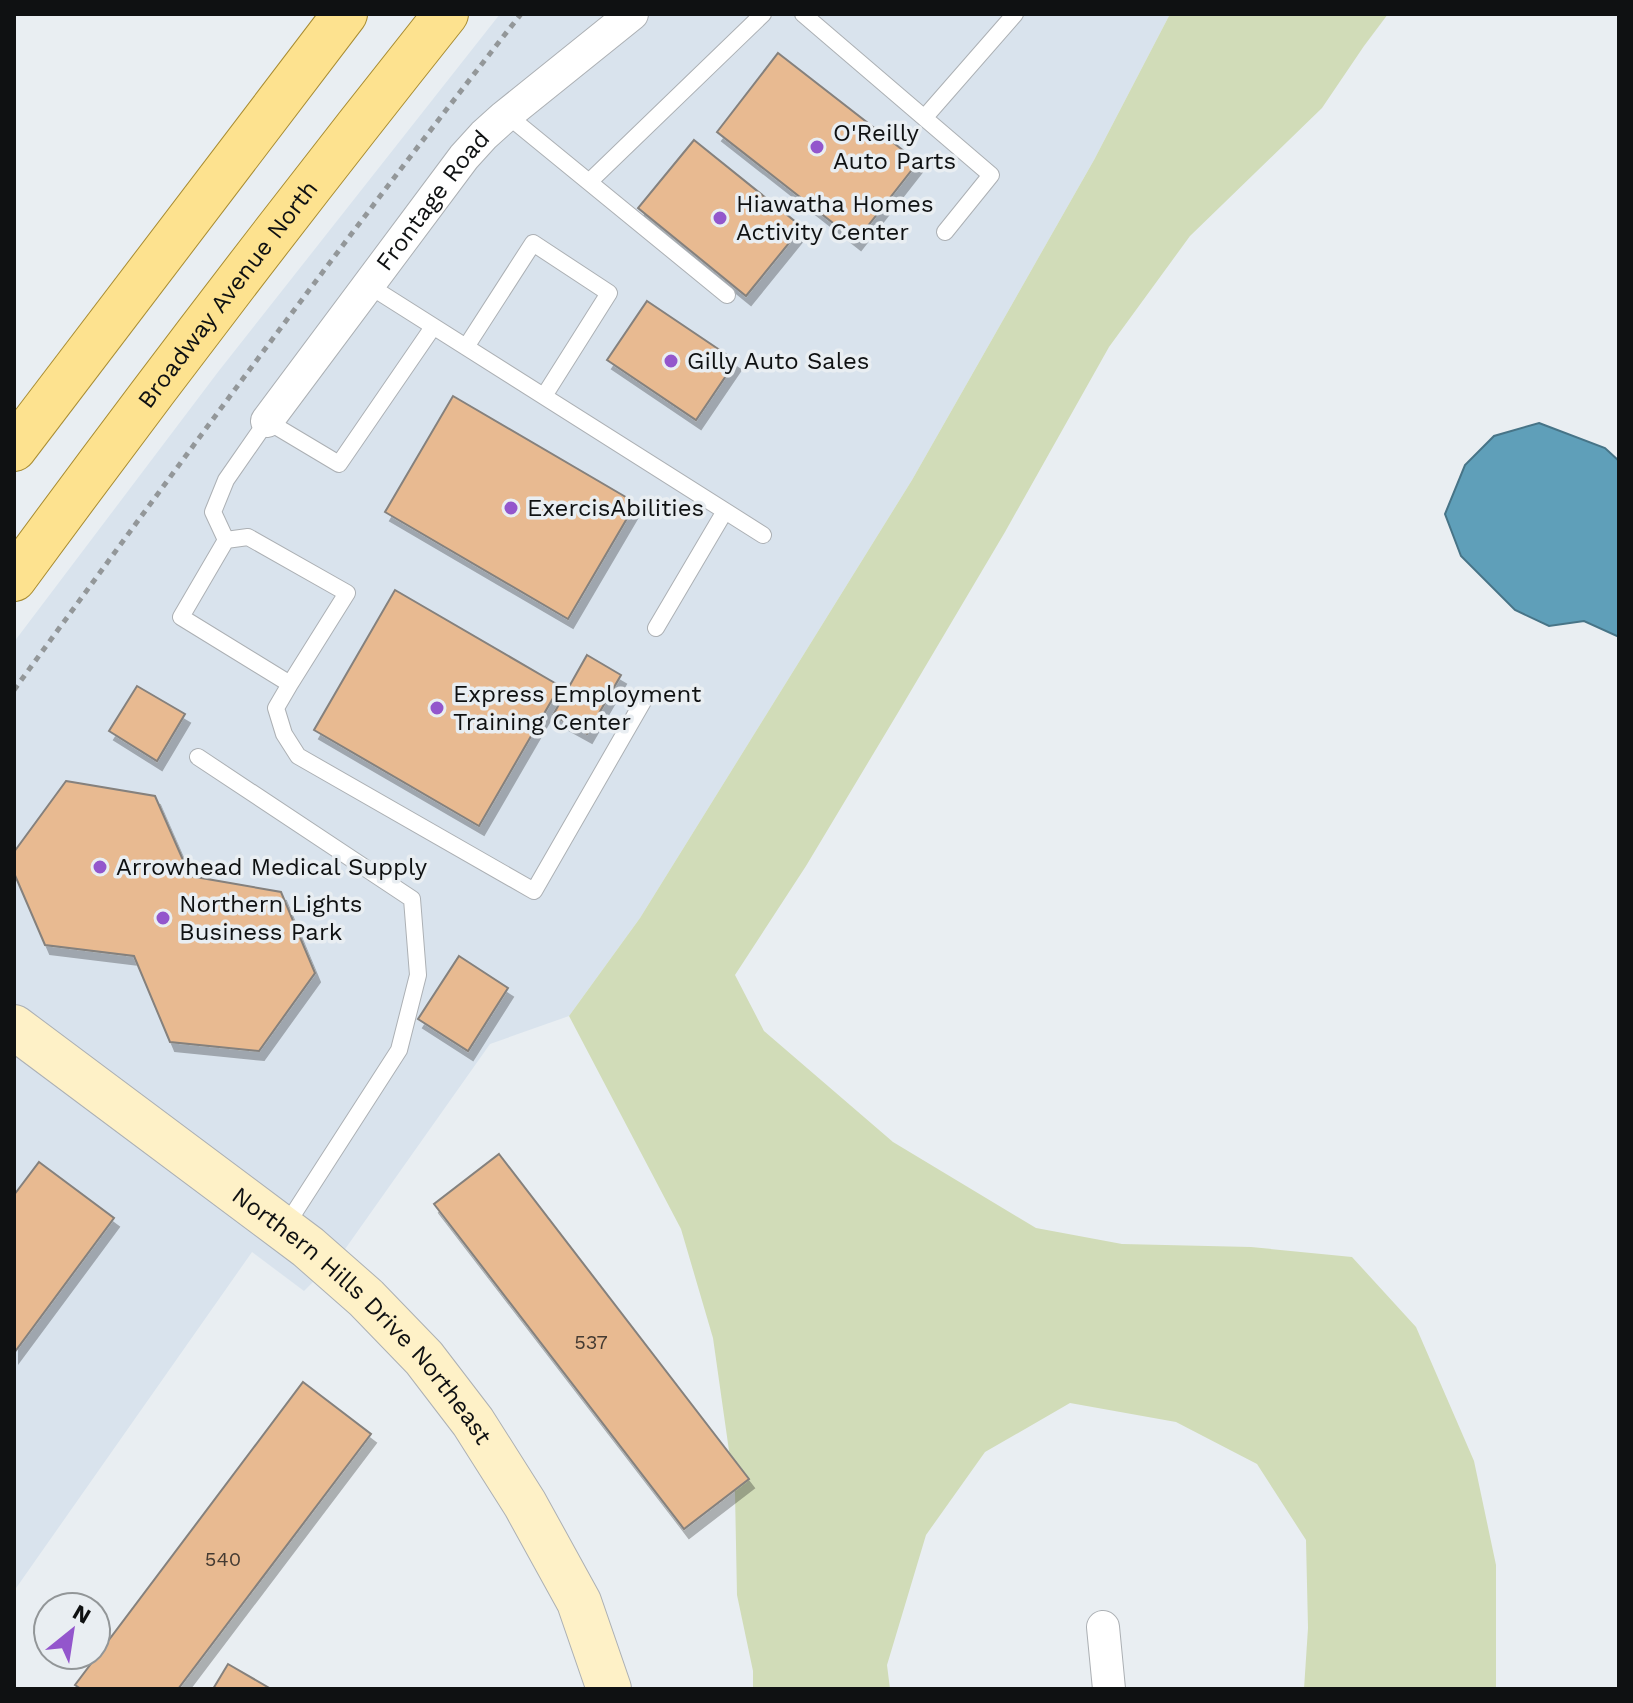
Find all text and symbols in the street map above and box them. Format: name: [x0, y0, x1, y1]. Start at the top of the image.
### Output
place label: O'Reilly Auto Parts: [833, 119, 956, 175]
street label: Frontage Road: [370, 124, 495, 276]
marker: O'Reilly Auto Parts: [808, 138, 826, 156]
street label: Broadway Avenue North: [132, 175, 324, 414]
place label: Hiawatha Homes Activity Center: [736, 190, 934, 246]
marker: Hiawatha Homes Activity Center: [711, 209, 729, 227]
place label: Gilly Auto Sales: [687, 347, 870, 375]
marker: Gilly Auto Sales: [662, 352, 680, 370]
place label: ExercisAbilities: [527, 494, 704, 522]
marker: ExercisAbilities: [502, 499, 520, 517]
place label: Express Employment Training Center: [453, 680, 701, 736]
marker: Express Employment Training Center: [428, 699, 446, 717]
place label: Arrowhead Medical Supply: [116, 853, 428, 881]
marker: Arrowhead Medical Supply: [91, 858, 109, 876]
place label: Northern Lights Business Park: [179, 890, 362, 946]
marker: Northern Lights Business Park: [154, 909, 172, 927]
street label: Northern Hills Drive Northeast: [227, 1181, 497, 1449]
house number: 537: [574, 1330, 608, 1354]
house number: 540: [205, 1547, 241, 1571]
north arrow: [32, 1591, 112, 1671]
text: N: [68, 1599, 95, 1629]

